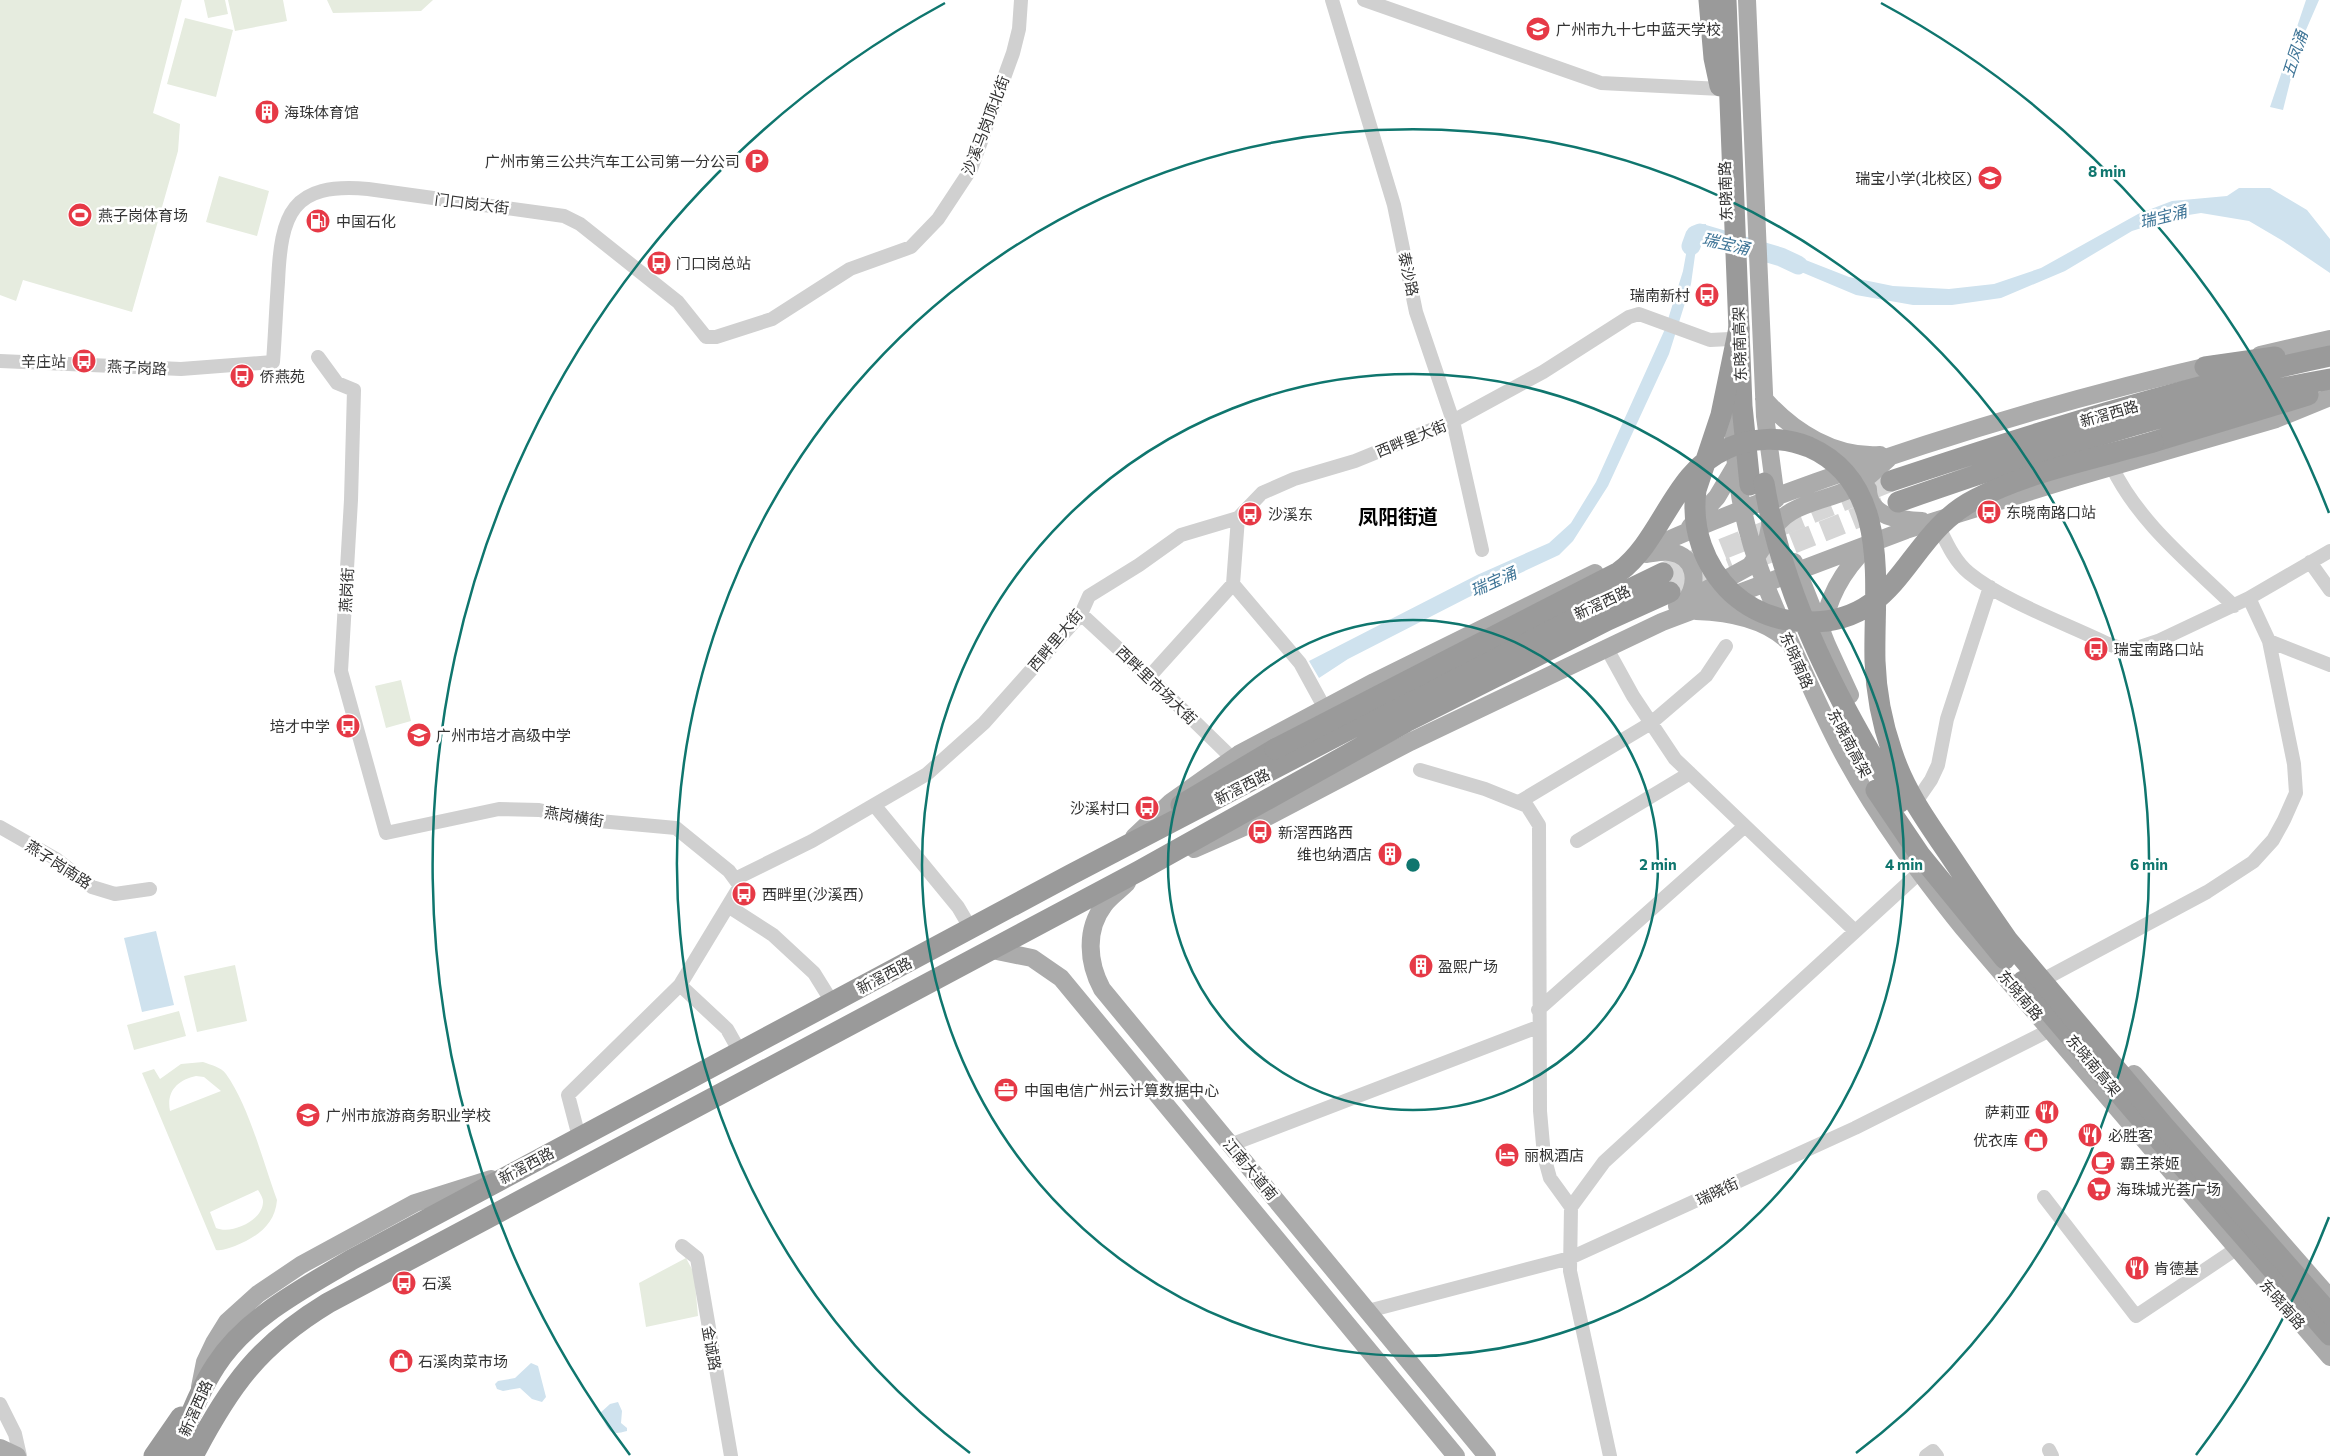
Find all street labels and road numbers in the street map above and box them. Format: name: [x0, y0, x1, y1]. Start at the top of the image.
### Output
street label: 沙溪马岗顶北街: [958, 73, 1012, 177]
street label: 东晓南路: [1715, 161, 1735, 221]
street label: 门口岗大街: [434, 189, 510, 217]
street label: 泰沙路: [1396, 250, 1422, 298]
street label: 东晓南高架: [1729, 306, 1749, 382]
street label: 燕子岗路: [107, 356, 167, 378]
street label: 新滘西路: [2078, 396, 2140, 430]
street label: 西畔里大街: [1373, 416, 1449, 460]
street label: 燕岗街: [336, 567, 356, 613]
street label: 新滘西路: [1571, 581, 1633, 623]
street label: 西畔里大街: [1024, 605, 1086, 675]
street label: 东晓南路: [1777, 629, 1817, 691]
street label: 西畔里市场大街: [1113, 642, 1201, 728]
street label: 东晓南高架: [1824, 706, 1876, 780]
street label: 新滘西路: [1211, 764, 1273, 808]
street label: 燕岗横街: [543, 802, 605, 830]
street label: 燕子岗南路: [23, 836, 95, 892]
street label: 新滘西路: [853, 953, 915, 997]
street label: 东晓南路: [1995, 966, 2047, 1024]
street label: 东晓南高架: [2063, 1030, 2125, 1100]
street label: 江南大道南: [1220, 1134, 1282, 1204]
street label: 新滘西路: [495, 1143, 557, 1187]
street label: 瑞晓街: [1693, 1173, 1741, 1209]
street label: 东晓南路: [2257, 1275, 2309, 1333]
street label: 金诚路: [699, 1324, 725, 1372]
street label: 新滘西路: [175, 1377, 215, 1439]

